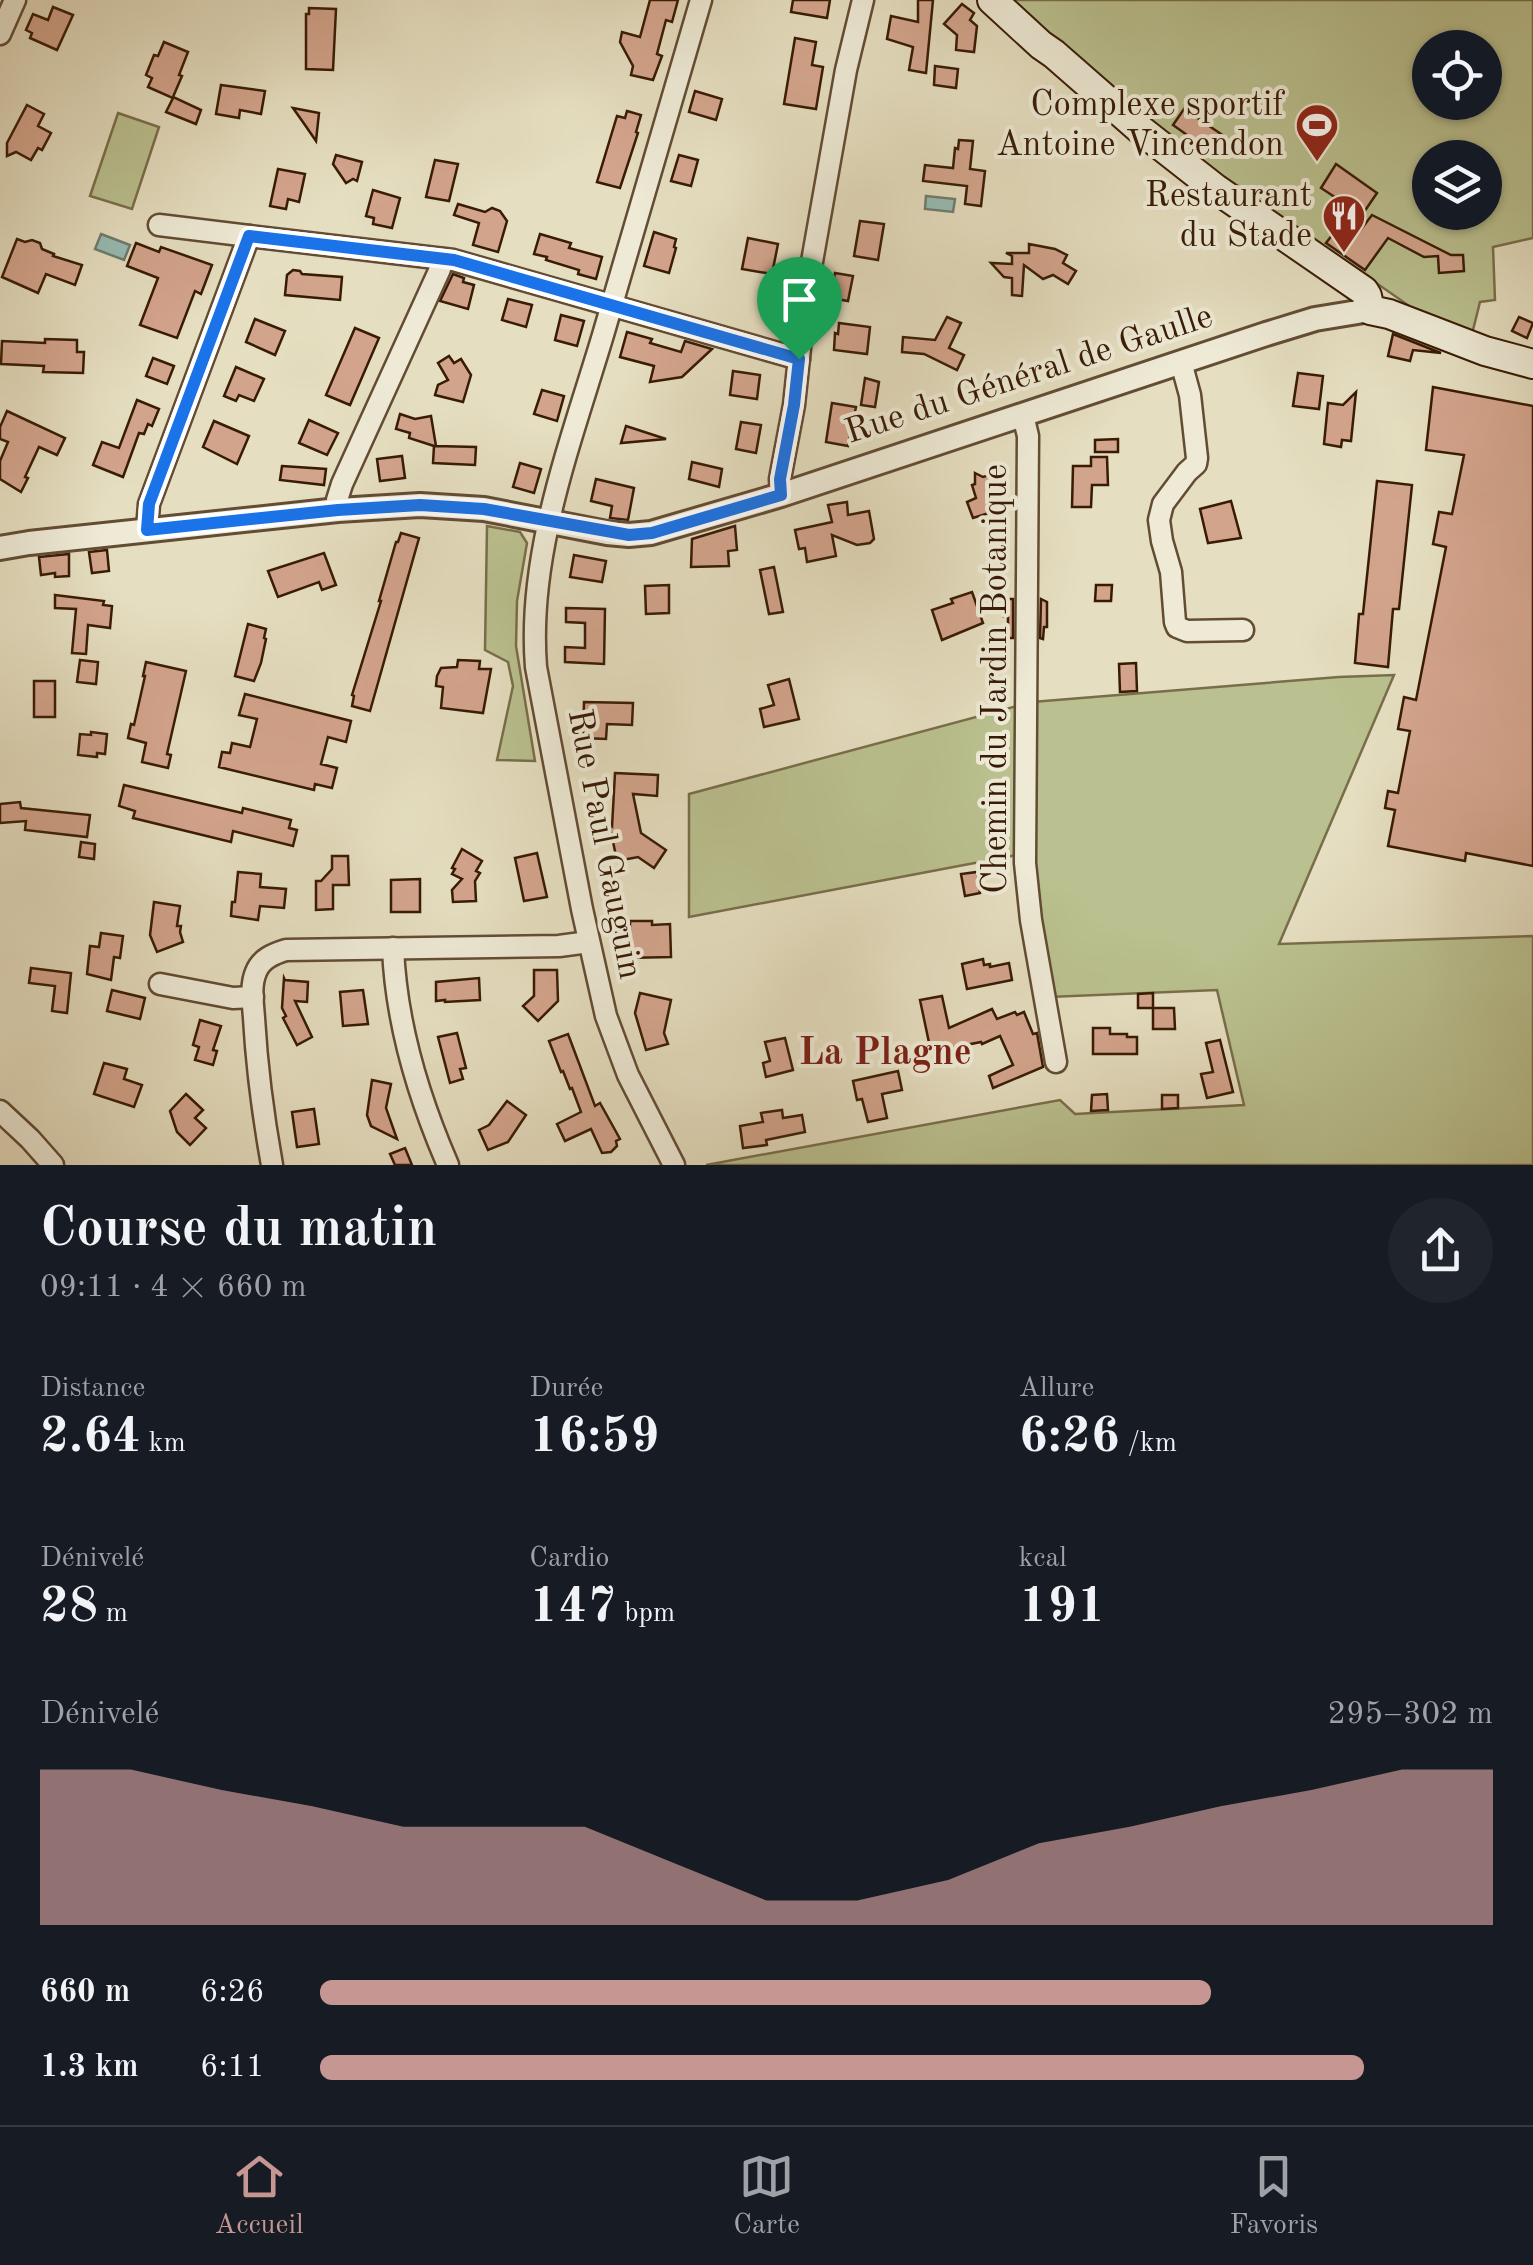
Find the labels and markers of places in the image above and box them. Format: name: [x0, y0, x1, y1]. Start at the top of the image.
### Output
place label: Complexe sportif Antoine Vincendon: [996, 88, 1285, 163]
sports icon: Complexe sportif Antoine Vincendon: [1294, 102, 1340, 163]
place label: Restaurant du Stade: [1145, 179, 1312, 254]
restaurant icon: Restaurant du Stade: [1321, 193, 1367, 254]
pin: [757, 257, 842, 360]

